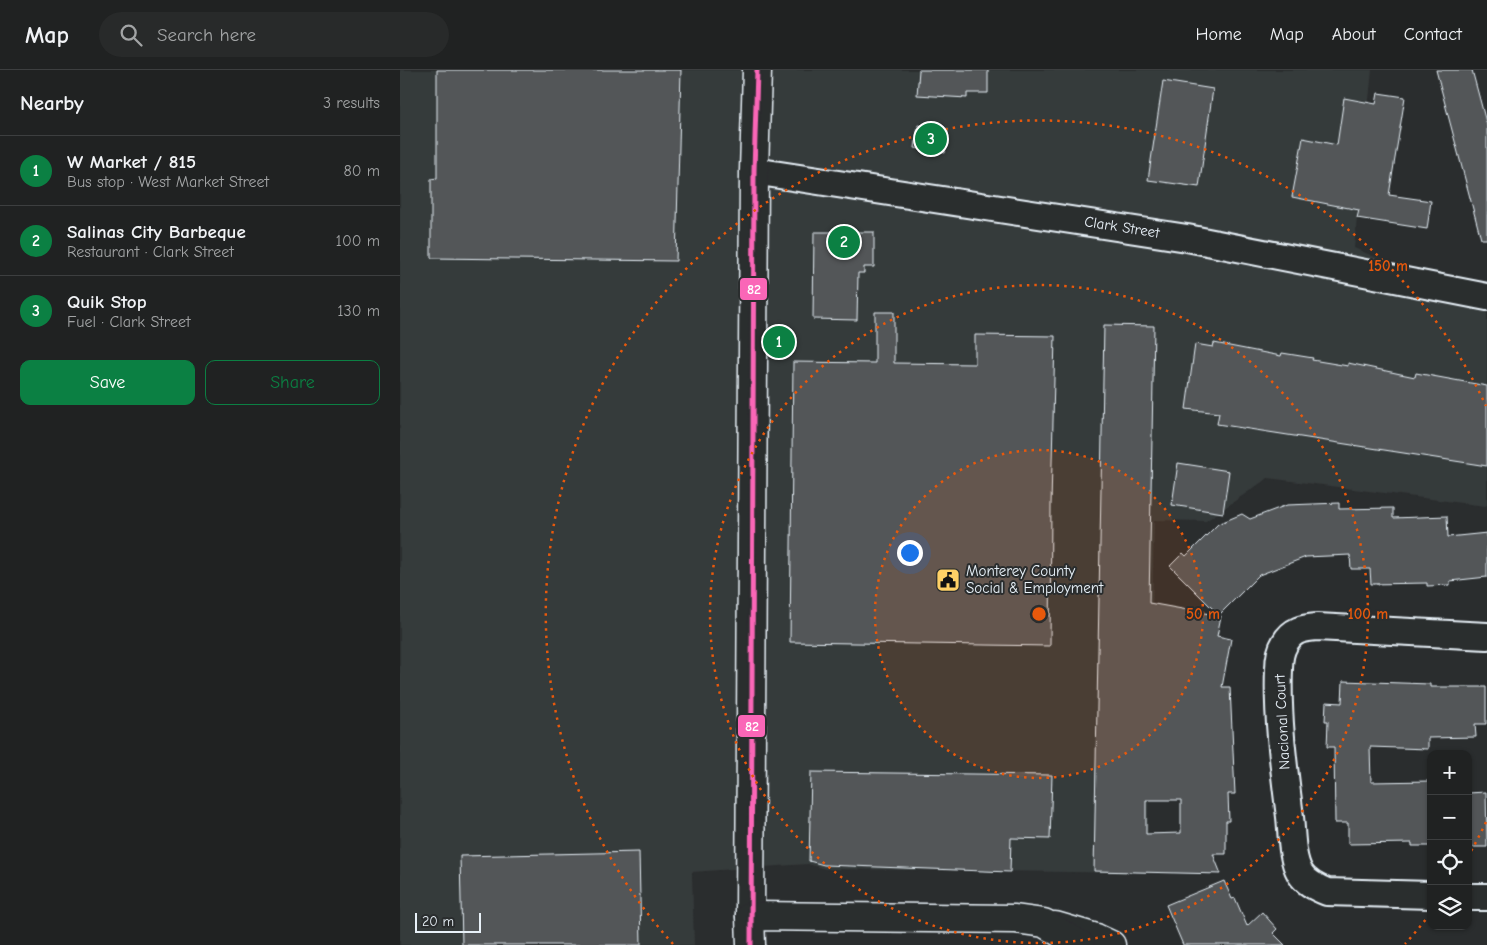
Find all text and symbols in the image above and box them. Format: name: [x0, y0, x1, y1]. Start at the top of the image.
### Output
search box: [99, 12, 449, 57]
text: Map: [25, 21, 69, 49]
icon: search: [117, 21, 145, 49]
text: Search here: [157, 24, 256, 46]
text: Home: [1195, 24, 1242, 45]
text: Map: [1270, 24, 1304, 45]
text: About: [1332, 24, 1376, 45]
text: Contact: [1404, 24, 1462, 45]
text: Nearby: [20, 91, 84, 115]
text: 3 results: [323, 94, 380, 112]
pin: 3: [915, 120, 947, 158]
text: W Market / 815: [67, 151, 196, 173]
text: 1: [33, 162, 39, 180]
text: 80 m: [343, 162, 380, 180]
text: Bus stop · West Market Street: [67, 173, 269, 191]
street label: Clark Street: [1083, 212, 1162, 242]
text: Salinas City Barbeque: [67, 221, 246, 243]
pin: 2: [828, 223, 860, 261]
text: 2: [32, 232, 40, 250]
text: 100 m: [336, 232, 380, 250]
text: Restaurant · Clark Street: [67, 243, 234, 261]
text: 150 m: [1368, 257, 1408, 275]
line badge: 82: [739, 277, 768, 301]
text: 82: [747, 281, 761, 298]
text: Quik Stop: [67, 291, 147, 313]
text: 3: [32, 302, 40, 320]
text: 130 m: [337, 302, 380, 320]
text: Fuel · Clark Street: [67, 313, 191, 331]
pin: 1: [763, 323, 795, 361]
button: Save: [20, 360, 195, 405]
button: Share: [205, 360, 380, 405]
your location: [897, 540, 923, 566]
place label: Monterey County Social & Employment: [966, 562, 1104, 597]
public building icon: Monterey County Social & Employment: [935, 567, 961, 593]
centre of rings: [1030, 605, 1048, 623]
text: 50 m: [1186, 605, 1220, 623]
text: 100 m: [1348, 605, 1388, 623]
street label: Nacional Court: [1270, 673, 1293, 770]
line badge: 82: [737, 714, 766, 738]
text: 82: [745, 718, 759, 735]
map controls: [1427, 750, 1472, 930]
button: +: [1427, 750, 1472, 795]
button: −: [1427, 795, 1472, 840]
button: locate: [1427, 840, 1472, 885]
button: layers: [1427, 885, 1472, 930]
scale bar: [415, 910, 481, 933]
text: 20 m: [422, 913, 454, 930]

